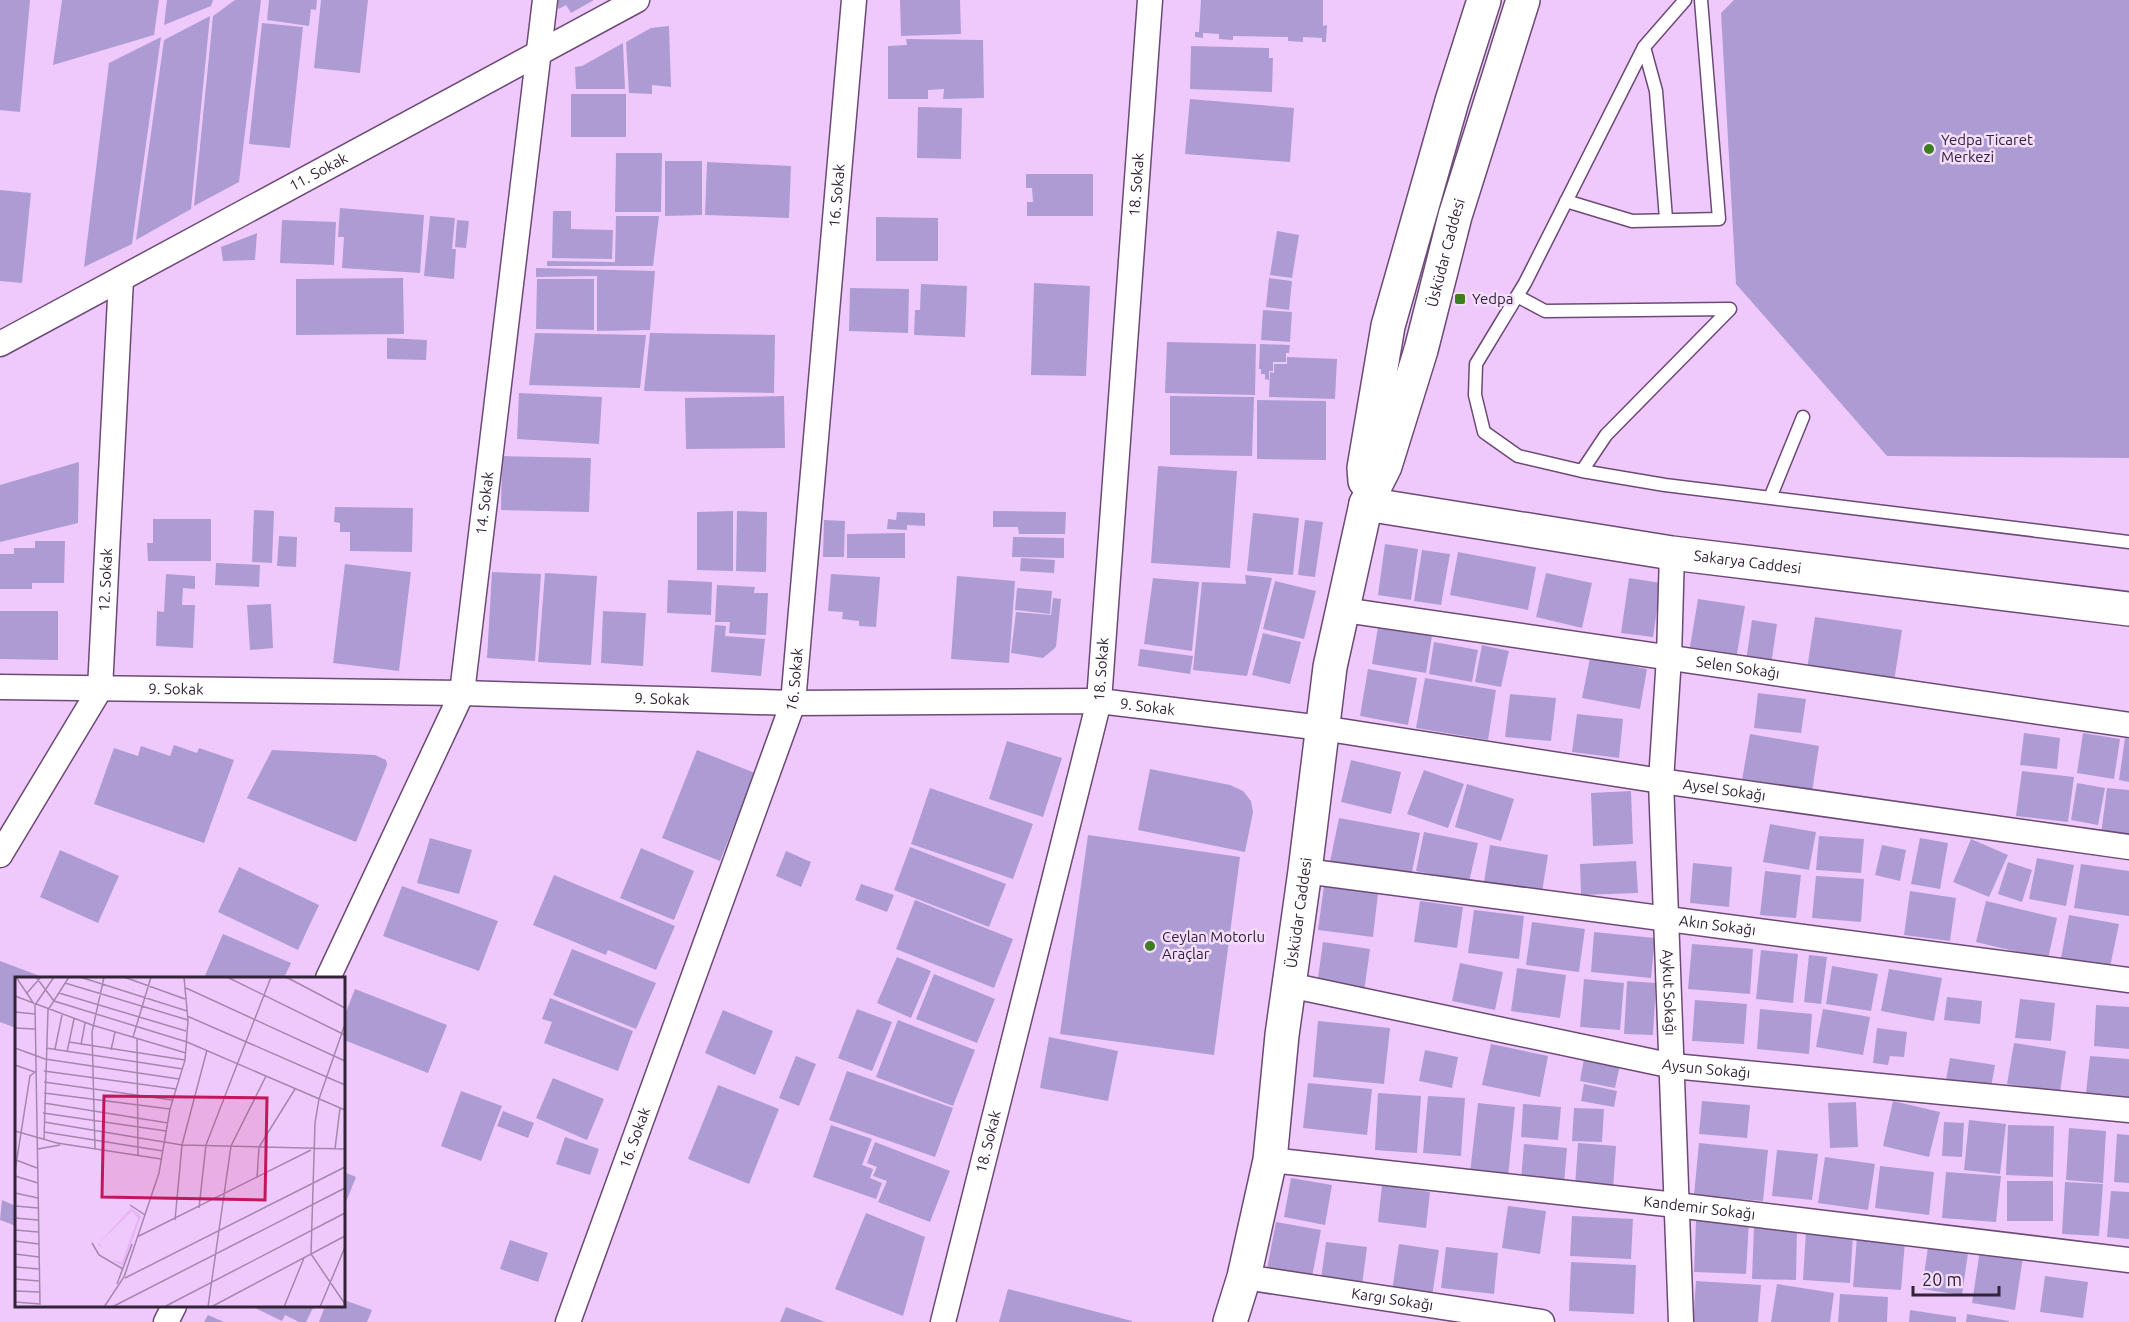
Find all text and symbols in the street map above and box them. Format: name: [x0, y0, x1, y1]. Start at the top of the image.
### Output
place label: Yedpa Ticaret Merkezi: [1941, 131, 2033, 165]
marker: Yedpa Ticaret Merkezi: [1922, 142, 1936, 156]
street label: 11. Sokak: [286, 149, 351, 194]
street label: 18. Sokak: [1125, 152, 1147, 217]
street label: 16. Sokak: [825, 163, 848, 228]
street label: Üsküdar Caddesi: [1423, 196, 1468, 309]
place label: Yedpa: [1472, 290, 1514, 307]
marker: Yedpa: [1453, 292, 1467, 306]
street label: 14. Sokak: [472, 470, 496, 536]
street label: 12. Sokak: [95, 547, 115, 612]
street label: Sakarya Caddesi: [1693, 547, 1802, 577]
street label: 18. Sokak: [1090, 637, 1112, 702]
street label: 16. Sokak: [782, 647, 806, 714]
street label: Selen Sokağı: [1695, 653, 1781, 682]
street label: 9. Sokak: [148, 680, 204, 698]
street label: 9. Sokak: [634, 689, 690, 708]
street label: 9. Sokak: [1119, 695, 1176, 718]
street label: Aysel Sokağı: [1682, 775, 1767, 804]
street label: Üsküdar Caddesi: [1282, 856, 1315, 969]
street label: Akın Sokağı: [1678, 912, 1757, 939]
place label: Ceylan Motorlu Araçlar: [1162, 928, 1265, 962]
marker: Ceylan Motorlu Araçlar: [1143, 939, 1157, 953]
street label: Aykut Sokağı: [1659, 949, 1679, 1036]
inset map: [15, 977, 345, 1307]
street label: Aysun Sokağı: [1661, 1055, 1751, 1081]
street label: 16. Sokak: [616, 1104, 653, 1170]
street label: 18. Sokak: [972, 1108, 1004, 1174]
street label: Kandemir Sokağı: [1643, 1192, 1756, 1223]
scale bar: [1913, 1259, 1998, 1297]
text: 20 m: [1922, 1269, 1962, 1289]
street label: Kargı Sokağı: [1350, 1284, 1434, 1313]

